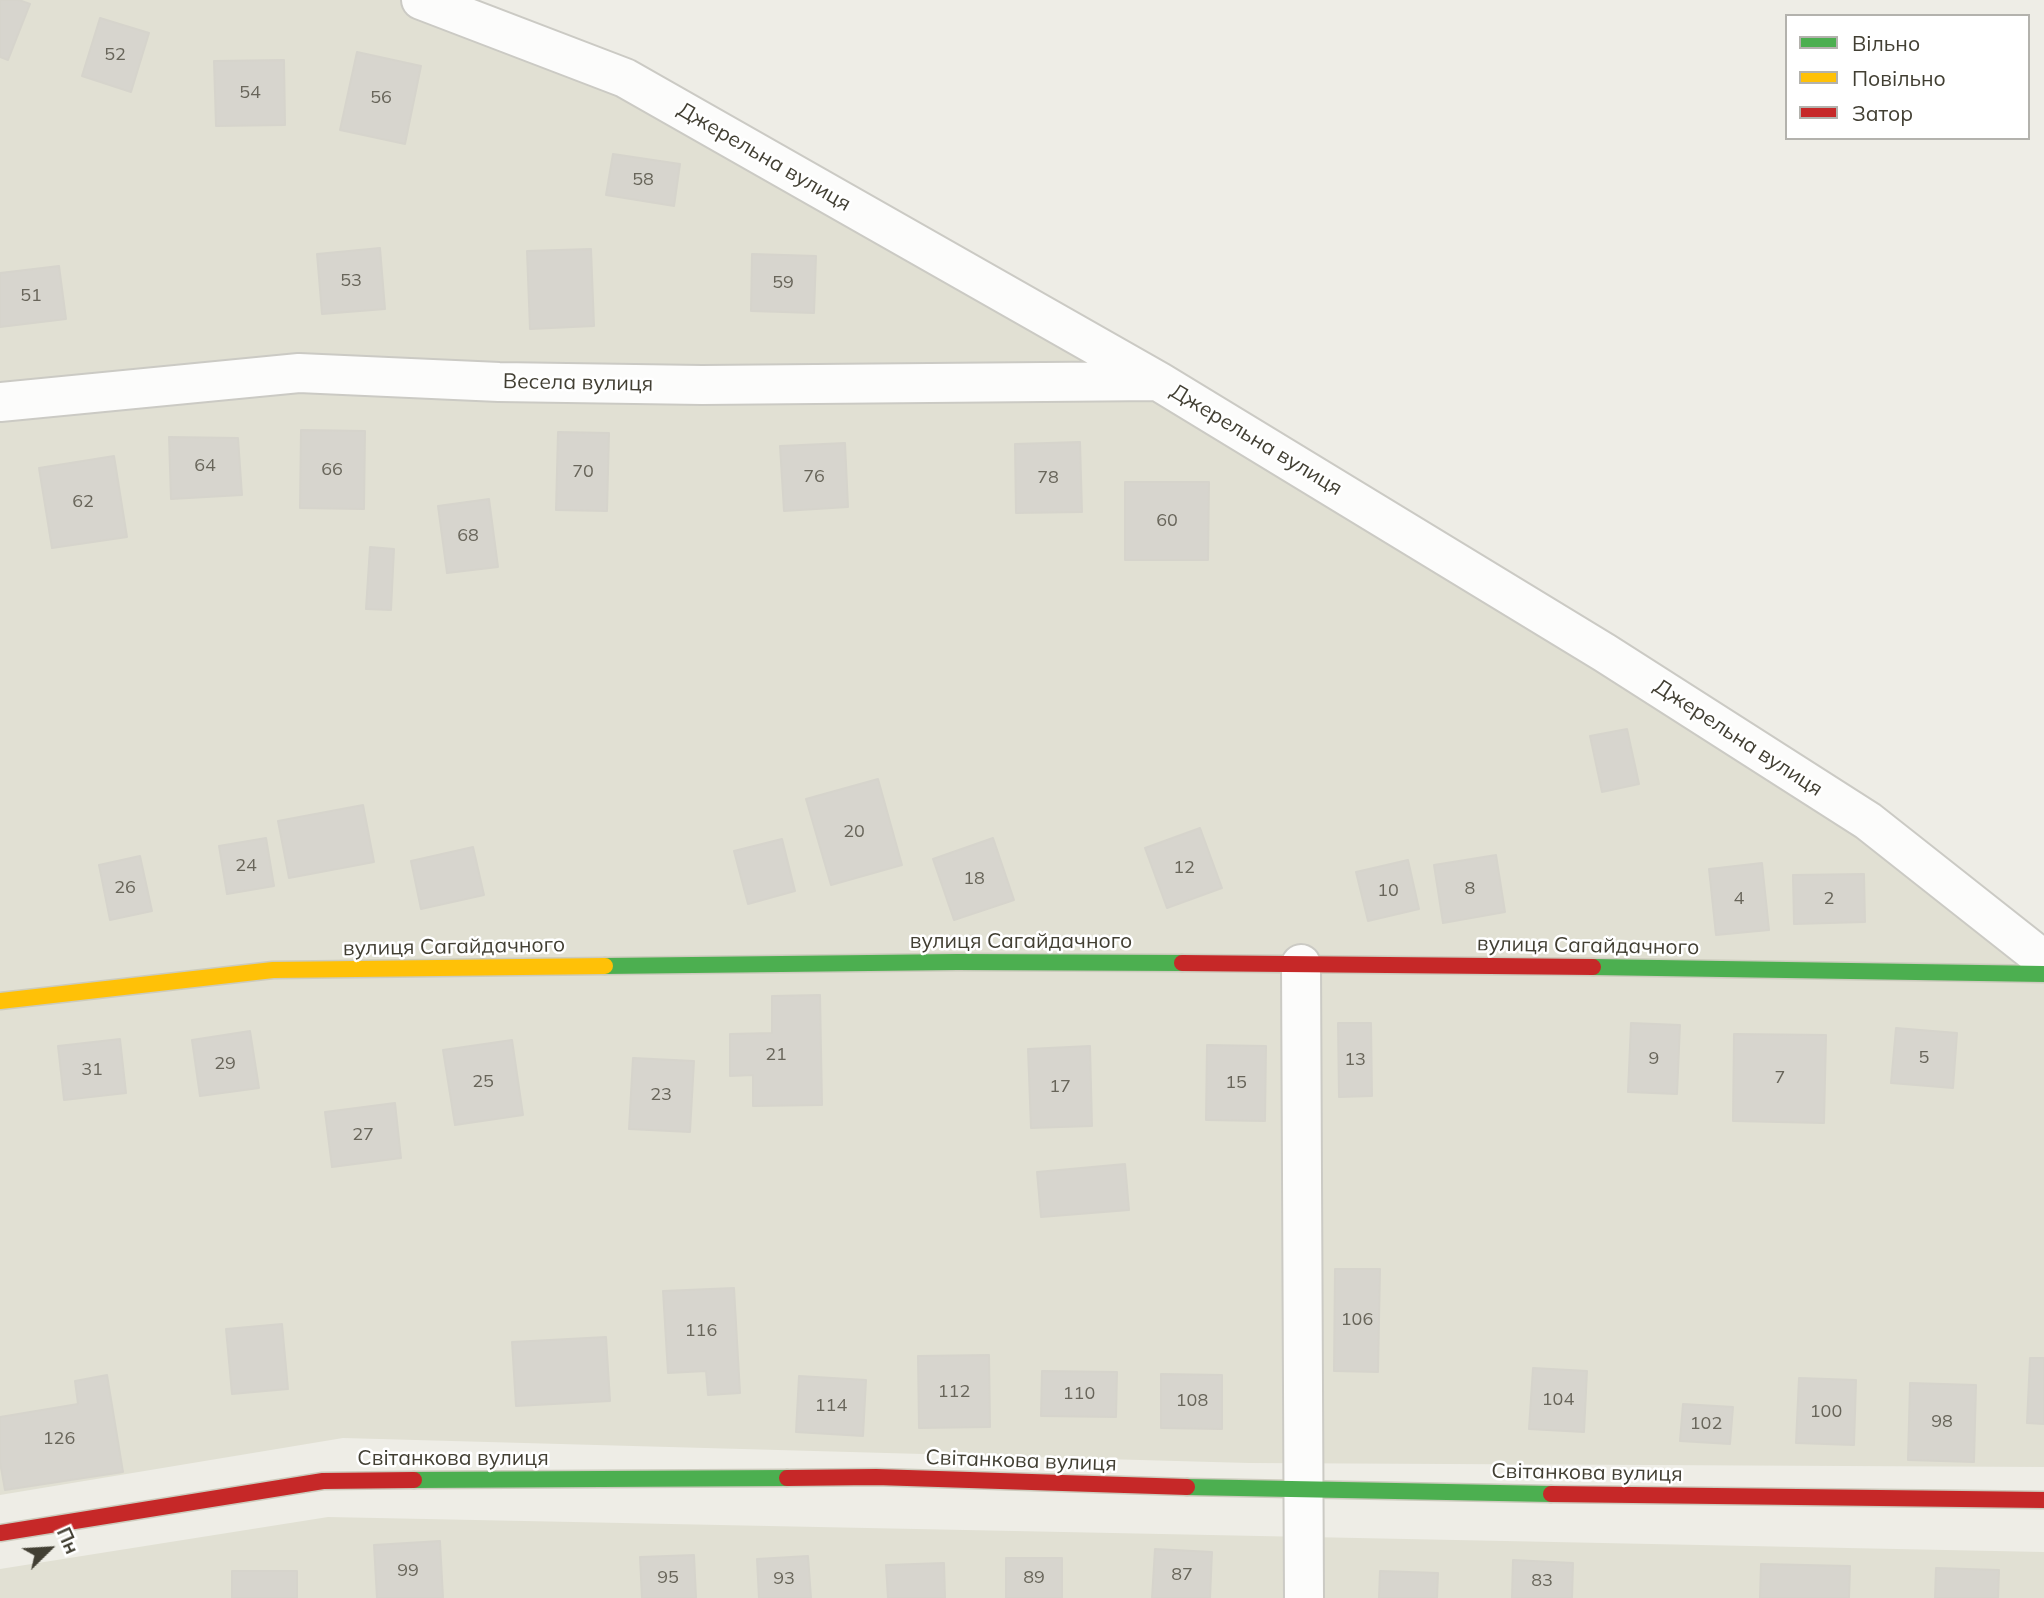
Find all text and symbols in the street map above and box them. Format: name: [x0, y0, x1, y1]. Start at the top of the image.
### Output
legend: [1785, 14, 2030, 140]
text: Вільно: [1852, 30, 1920, 56]
house number: 52: [104, 44, 126, 66]
text: Повільно: [1852, 65, 1946, 91]
house number: 54: [239, 82, 261, 104]
house number: 56: [370, 87, 392, 109]
street label: Джерельна вулиця: [673, 97, 855, 217]
text: Затор: [1852, 100, 1913, 126]
house number: 58: [632, 169, 654, 191]
house number: 53: [340, 270, 362, 292]
house number: 59: [772, 272, 794, 294]
house number: 51: [20, 285, 42, 307]
street label: Весела вулиця: [503, 369, 653, 397]
street label: Джерельна вулиця: [1165, 379, 1347, 501]
house number: 64: [194, 455, 216, 477]
house number: 66: [321, 459, 343, 481]
house number: 70: [572, 461, 594, 483]
house number: 76: [803, 466, 825, 488]
house number: 78: [1037, 467, 1059, 489]
house number: 62: [72, 491, 94, 513]
house number: 60: [1156, 510, 1178, 532]
house number: 68: [457, 525, 479, 547]
street label: Джерельна вулиця: [1649, 674, 1827, 802]
house number: 20: [843, 821, 865, 843]
house number: 24: [235, 855, 257, 877]
house number: 12: [1173, 857, 1195, 879]
house number: 18: [963, 868, 985, 890]
house number: 26: [114, 877, 136, 899]
house number: 8: [1465, 878, 1475, 900]
house number: 10: [1377, 880, 1399, 902]
house number: 4: [1734, 888, 1744, 910]
house number: 2: [1824, 888, 1834, 910]
street label: вулиця Сагайдачного: [910, 929, 1132, 955]
street label: вулиця Сагайдачного: [1477, 931, 1699, 961]
street label: вулиця Сагайдачного: [343, 932, 565, 962]
house number: 21: [765, 1044, 787, 1066]
house number: 5: [1919, 1047, 1929, 1069]
house number: 9: [1649, 1048, 1659, 1070]
house number: 13: [1344, 1049, 1366, 1071]
house number: 29: [214, 1053, 236, 1075]
house number: 31: [81, 1059, 103, 1081]
house number: 7: [1775, 1067, 1785, 1089]
house number: 25: [472, 1071, 494, 1093]
house number: 15: [1225, 1072, 1247, 1094]
house number: 17: [1049, 1076, 1071, 1098]
house number: 23: [650, 1084, 672, 1106]
house number: 27: [352, 1124, 374, 1146]
house number: 106: [1341, 1309, 1373, 1331]
house number: 116: [685, 1320, 717, 1342]
house number: 112: [938, 1381, 970, 1403]
house number: 110: [1063, 1383, 1095, 1405]
house number: 104: [1542, 1389, 1574, 1411]
house number: 108: [1176, 1390, 1208, 1412]
house number: 114: [815, 1395, 847, 1417]
house number: 100: [1810, 1401, 1842, 1423]
house number: 98: [1931, 1411, 1953, 1433]
house number: 102: [1690, 1413, 1722, 1435]
house number: 126: [43, 1428, 75, 1450]
street label: Світанкова вулиця: [925, 1445, 1117, 1477]
street label: Світанкова вулиця: [357, 1446, 549, 1472]
street label: Світанкова вулиця: [1491, 1459, 1683, 1487]
north arrow: [14, 1514, 84, 1584]
text: Пн: [52, 1524, 85, 1557]
house number: 99: [397, 1560, 419, 1582]
house number: 87: [1171, 1564, 1193, 1586]
house number: 95: [657, 1567, 679, 1589]
house number: 89: [1023, 1567, 1045, 1589]
house number: 93: [773, 1568, 795, 1590]
house number: 83: [1531, 1570, 1553, 1592]

